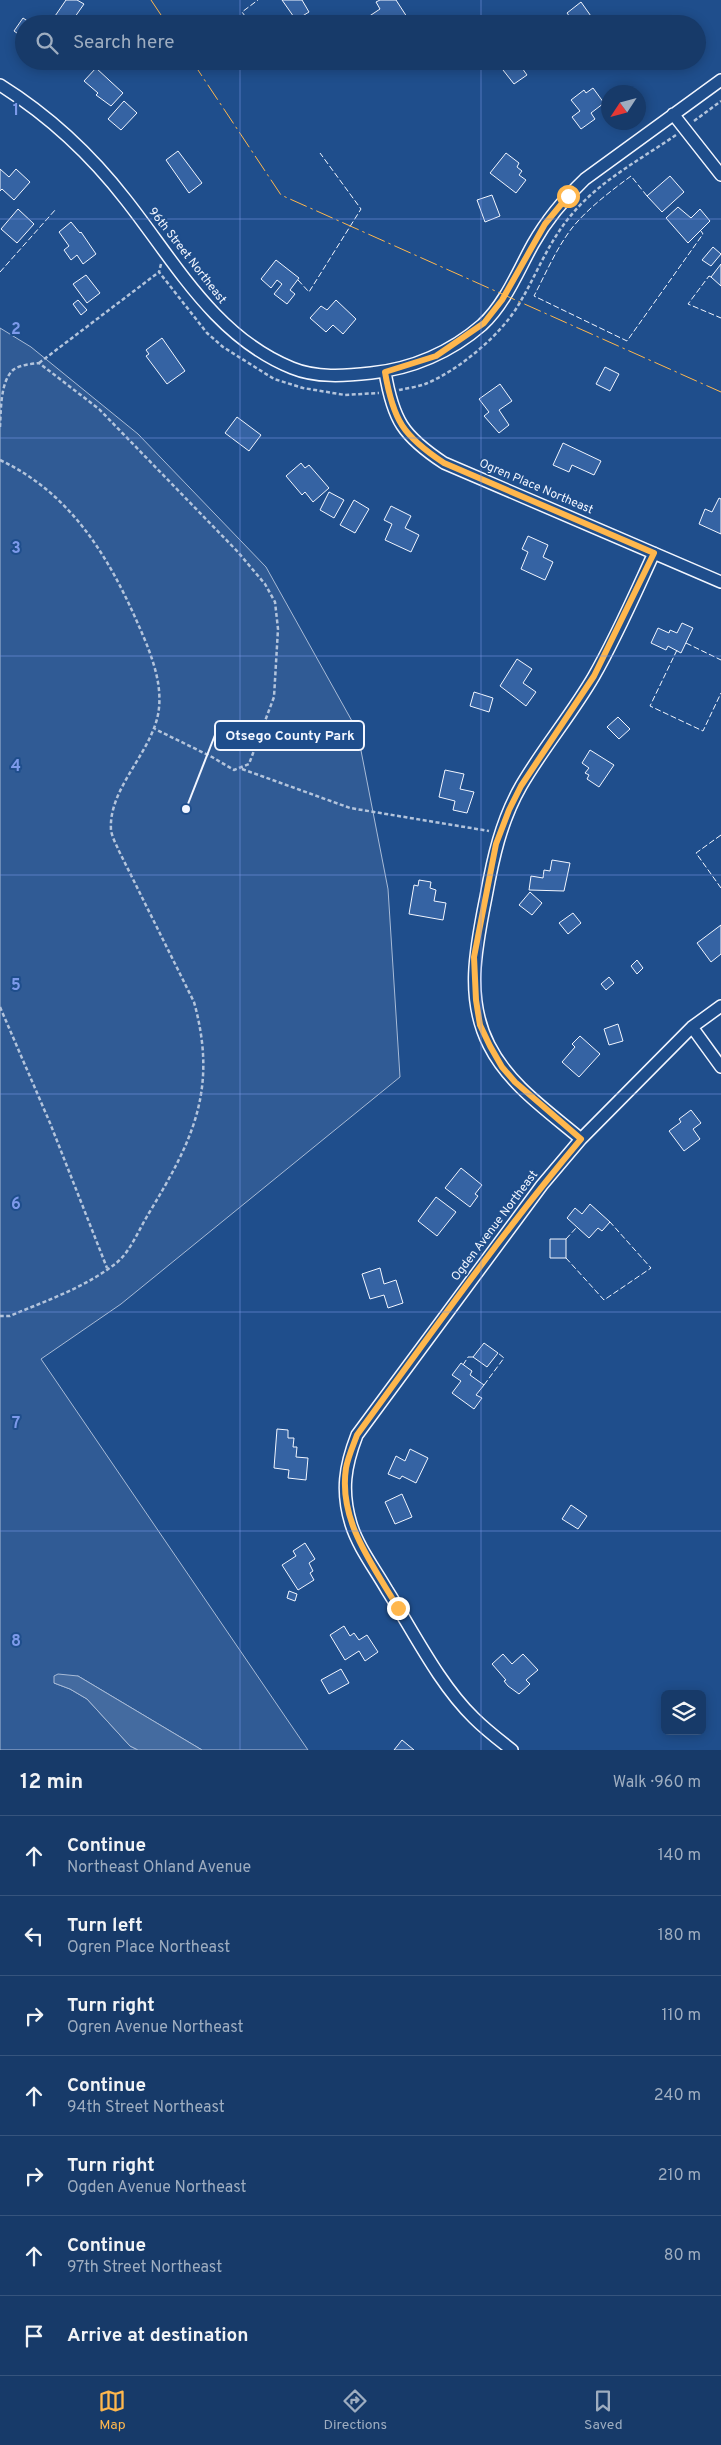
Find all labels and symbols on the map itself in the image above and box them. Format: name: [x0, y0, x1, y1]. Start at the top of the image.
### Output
north arrow: [601, 85, 646, 130]
text: 1: [13, 101, 19, 121]
route start: [557, 185, 580, 208]
street label: 96th Street Northeast: [144, 205, 230, 307]
text: 2: [11, 320, 21, 340]
street label: Ogren Place Northeast: [476, 456, 596, 518]
text: 3: [11, 539, 21, 559]
callout: Otsego County Park: [215, 721, 364, 750]
text: Otsego County Park: [225, 728, 355, 745]
text: 4: [11, 757, 21, 777]
text: 5: [11, 976, 21, 996]
street label: Ogden Avenue Northeast: [448, 1167, 542, 1285]
text: 6: [11, 1195, 21, 1215]
text: 7: [12, 1414, 20, 1434]
route end: [387, 1597, 410, 1620]
text: 8: [11, 1632, 21, 1652]

